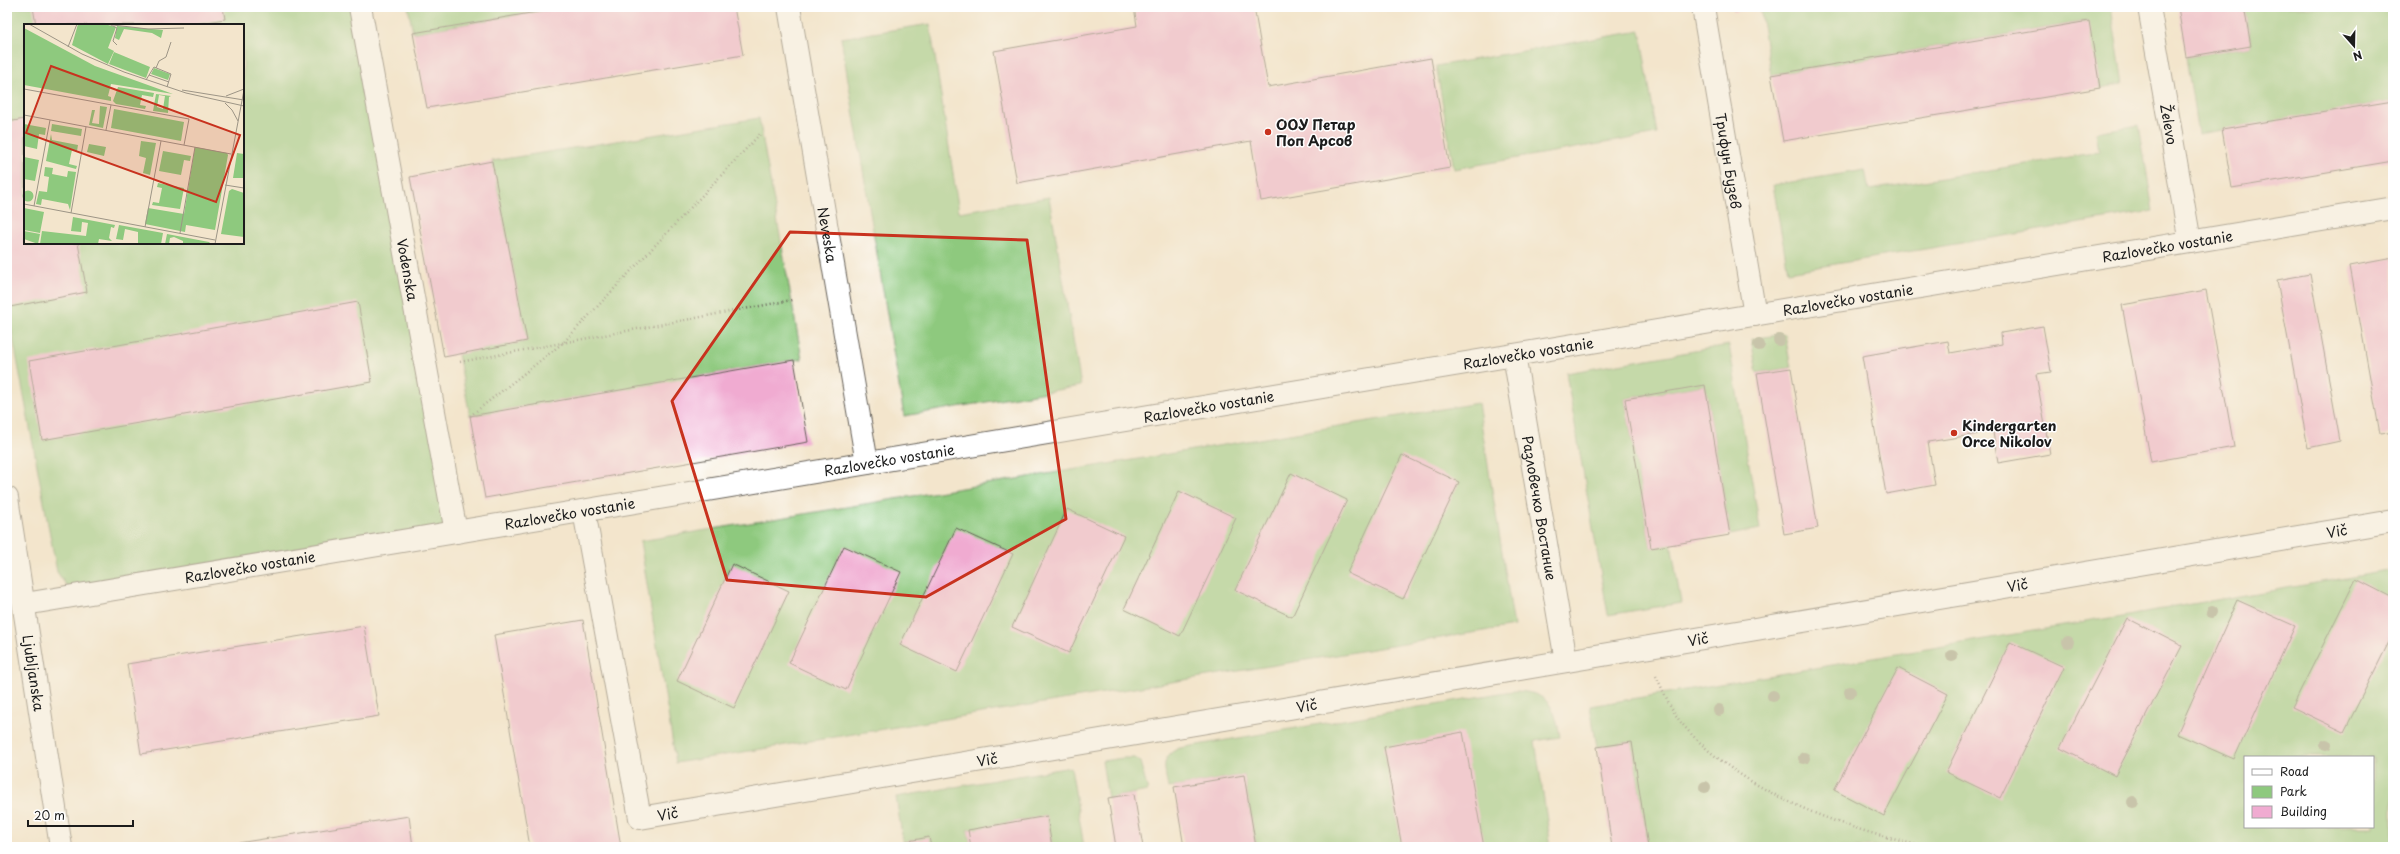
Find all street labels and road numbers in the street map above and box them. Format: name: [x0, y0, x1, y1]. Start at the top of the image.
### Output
street label: Želevo: [2156, 102, 2183, 147]
street label: Трифун Бузев: [1711, 111, 1747, 210]
street label: Neveska: [813, 205, 843, 264]
street label: Razlovečko vostanie: [2100, 224, 2235, 267]
street label: Vodenska: [392, 237, 424, 303]
street label: Razlovečko vostanie: [1781, 278, 1915, 320]
street label: Razlovečko vostanie: [1461, 331, 1596, 374]
street label: Razlovečko vostanie: [1142, 385, 1276, 427]
street label: Разловечко Востание: [1517, 434, 1563, 582]
street label: Razlovečko vostanie: [822, 438, 956, 481]
street label: Razlovečko vostanie: [502, 492, 637, 534]
street label: Vič: [2325, 518, 2349, 543]
street label: Razlovečko vostanie: [183, 545, 317, 588]
street label: Vič: [2005, 573, 2029, 597]
street label: Vič: [1686, 627, 1710, 651]
street label: Ljubljanska: [18, 633, 50, 713]
street label: Vič: [1295, 693, 1318, 717]
street label: Vič: [975, 747, 999, 771]
street label: Vič: [656, 801, 679, 825]

